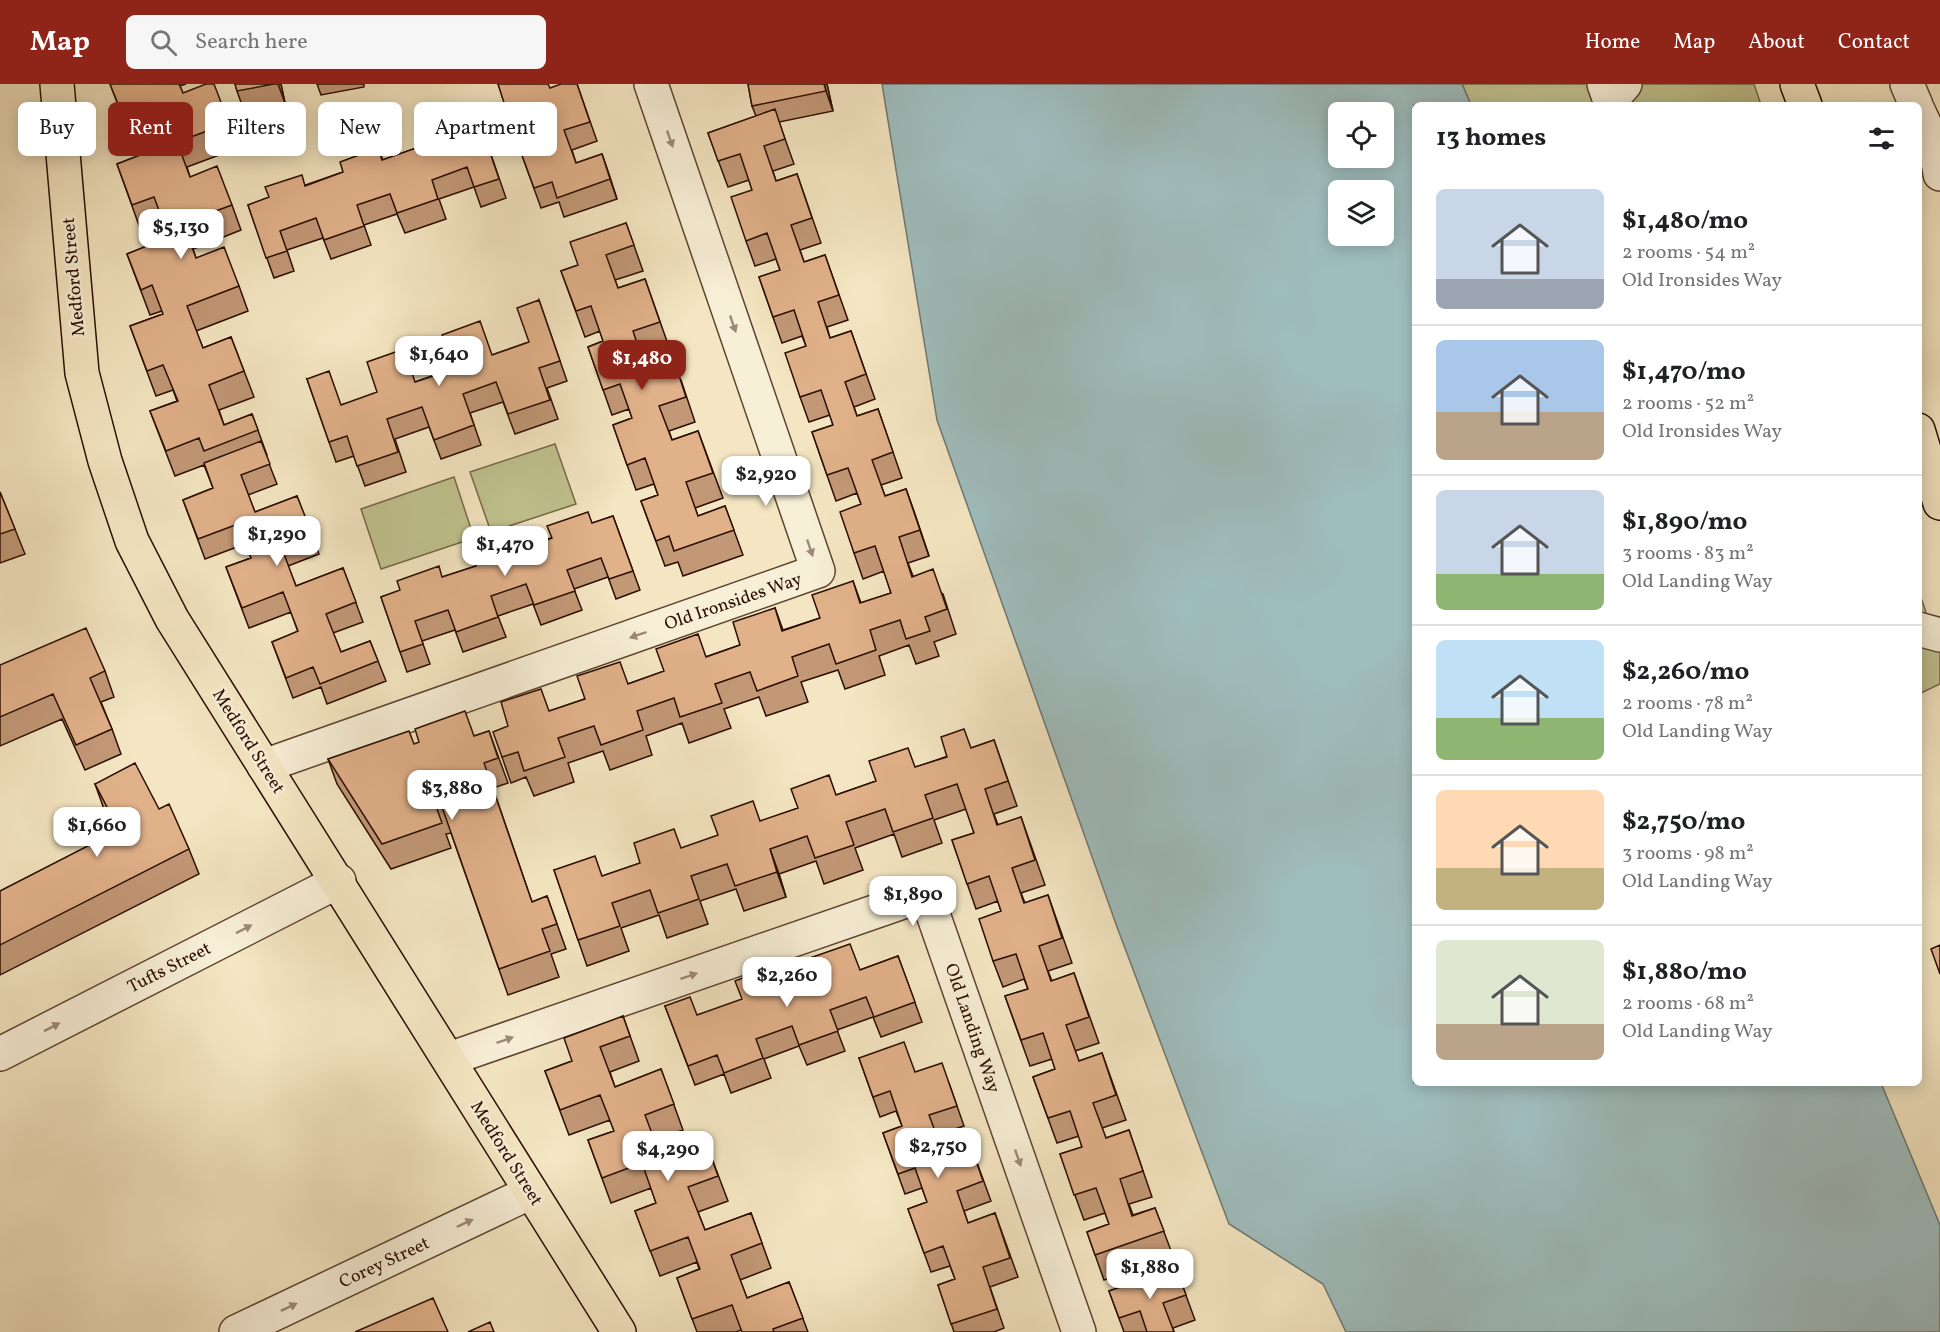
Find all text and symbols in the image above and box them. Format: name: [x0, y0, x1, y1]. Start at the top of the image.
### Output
search box: [126, 15, 546, 69]
text: Map: [30, 23, 90, 62]
icon: search: [147, 26, 180, 59]
text: Search here: [195, 27, 308, 58]
text: Home: [1585, 28, 1640, 57]
text: Map: [1673, 28, 1715, 57]
text: About: [1748, 28, 1805, 57]
text: Contact: [1838, 28, 1910, 57]
chip: Buy: [18, 102, 96, 156]
chip: Rent: [108, 102, 193, 156]
chip: Filters: [205, 102, 306, 156]
chip: New: [318, 102, 402, 156]
chip: Apartment: [414, 102, 557, 156]
map controls: [1328, 102, 1394, 246]
button: locate: [1328, 102, 1394, 168]
text: 13 homes: [1436, 120, 1546, 156]
icon: filters: [1865, 122, 1898, 155]
one-way arrow: [665, 130, 675, 148]
button: layers: [1328, 180, 1394, 246]
text: $1,480/mo: [1622, 203, 1748, 239]
pin: $5,130: [132, 209, 230, 260]
icon: home: [1484, 213, 1556, 285]
text: $5,130: [153, 214, 209, 242]
street label: Medford Street: [57, 216, 92, 337]
text: 2 rooms · 54 m²: [1622, 239, 1755, 267]
text: Old Ironsides Way: [1622, 267, 1782, 295]
one-way arrow: [728, 315, 738, 333]
pin: $1,640: [390, 336, 488, 387]
pin: $1,480: [593, 340, 691, 391]
text: $1,640: [409, 341, 469, 369]
text: $1,480: [612, 345, 672, 373]
text: $1,470/mo: [1622, 354, 1746, 390]
icon: home: [1484, 364, 1556, 436]
text: 2 rooms · 52 m²: [1622, 390, 1754, 418]
text: Old Ironsides Way: [1622, 418, 1782, 446]
pin: $2,920: [717, 456, 815, 507]
text: $2,920: [735, 461, 797, 489]
text: $1,890/mo: [1622, 504, 1747, 540]
icon: home: [1484, 514, 1556, 586]
pin: $1,290: [228, 516, 326, 567]
text: $1,290: [248, 521, 306, 549]
pin: $1,470: [456, 526, 554, 577]
text: $1,470: [476, 531, 534, 559]
one-way arrow: [806, 539, 816, 557]
text: 3 rooms · 83 m²: [1622, 540, 1754, 568]
street label: Old Ironsides Way: [661, 567, 806, 638]
text: Old Landing Way: [1622, 568, 1773, 596]
one-way arrow: [628, 630, 646, 640]
text: $2,260/mo: [1622, 654, 1749, 690]
icon: home: [1484, 664, 1556, 736]
street label: Medford Street: [206, 685, 290, 799]
text: 2 rooms · 78 m²: [1622, 690, 1753, 718]
text: Old Landing Way: [1622, 718, 1773, 746]
pin: $3,880: [403, 770, 501, 821]
text: $3,880: [421, 775, 483, 803]
text: $2,750/mo: [1622, 804, 1745, 840]
pin: $1,660: [48, 807, 146, 858]
text: $1,660: [67, 812, 127, 840]
icon: home: [1484, 814, 1556, 886]
text: 3 rooms · 98 m²: [1622, 840, 1754, 868]
text: Old Landing Way: [1622, 868, 1773, 896]
pin: $1,890: [864, 876, 962, 927]
text: $1,890: [883, 881, 943, 909]
one-way arrow: [236, 924, 253, 933]
street label: Tufts Street: [124, 937, 216, 1000]
text: $1,880/mo: [1622, 954, 1747, 990]
pin: $2,260: [738, 957, 836, 1008]
street label: Old Landing Way: [938, 960, 1006, 1097]
text: $2,260: [756, 962, 818, 990]
icon: home: [1484, 964, 1556, 1036]
one-way arrow: [680, 971, 698, 981]
text: 2 rooms · 68 m²: [1622, 990, 1754, 1018]
text: Old Landing Way: [1622, 1018, 1773, 1046]
one-way arrow: [44, 1022, 61, 1032]
one-way arrow: [496, 1035, 514, 1045]
street label: Medford Street: [464, 1097, 548, 1211]
pin: $2,750: [889, 1128, 987, 1179]
pin: $4,290: [619, 1131, 717, 1182]
text: $2,750: [909, 1133, 967, 1161]
text: $4,290: [637, 1136, 699, 1164]
one-way arrow: [1014, 1149, 1024, 1167]
one-way arrow: [457, 1219, 474, 1228]
street label: Corey Street: [335, 1231, 434, 1295]
pin: $1,880: [1101, 1249, 1199, 1300]
text: $1,880: [1120, 1254, 1180, 1282]
one-way arrow: [280, 1302, 298, 1312]

